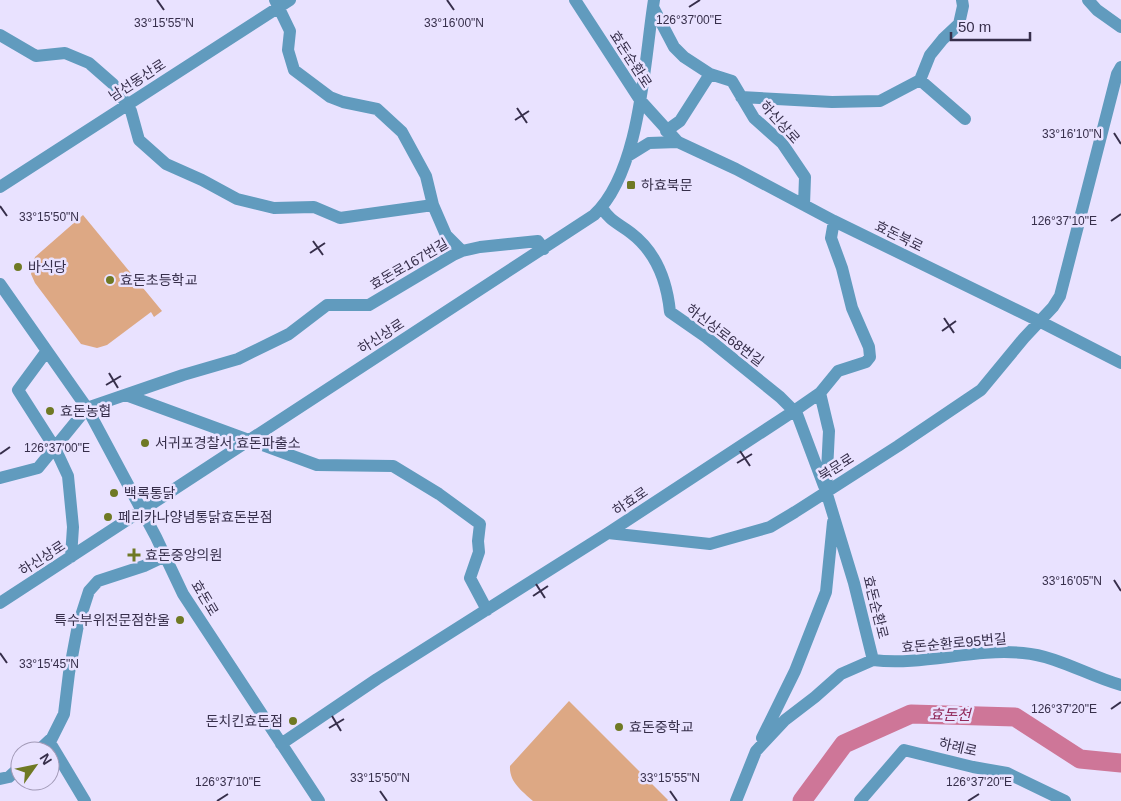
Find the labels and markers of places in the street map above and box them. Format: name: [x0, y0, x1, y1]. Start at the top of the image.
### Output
place label: 하효북문: [641, 177, 693, 193]
marker: 하효북문: [625, 179, 637, 191]
place label: 바식당: [28, 259, 67, 275]
marker: 바식당: [12, 261, 24, 273]
place label: 효돈초등학교: [120, 272, 197, 288]
marker: 효돈초등학교: [104, 274, 116, 286]
place label: 효돈농협: [60, 403, 112, 419]
marker: 효돈농협: [44, 405, 56, 417]
place label: 서귀포경찰서 효돈파출소: [155, 435, 301, 451]
marker: 서귀포경찰서 효돈파출소: [139, 437, 151, 449]
place label: 백록통닭: [124, 485, 176, 501]
marker: 백록통닭: [108, 487, 120, 499]
place label: 페리카나양념통닭효돈분점: [118, 509, 273, 525]
marker: 페리카나양념통닭효돈분점: [102, 511, 114, 523]
place label: 효돈중앙의원: [145, 547, 222, 563]
marker: 효돈중앙의원: [127, 548, 141, 562]
place label: 특수부위전문점한울: [54, 612, 170, 628]
marker: 특수부위전문점한울: [174, 614, 186, 626]
place label: 돈치킨효돈점: [206, 713, 283, 729]
marker: 돈치킨효돈점: [287, 715, 299, 727]
place label: 효돈중학교: [629, 719, 694, 735]
marker: 효돈중학교: [613, 721, 625, 733]

